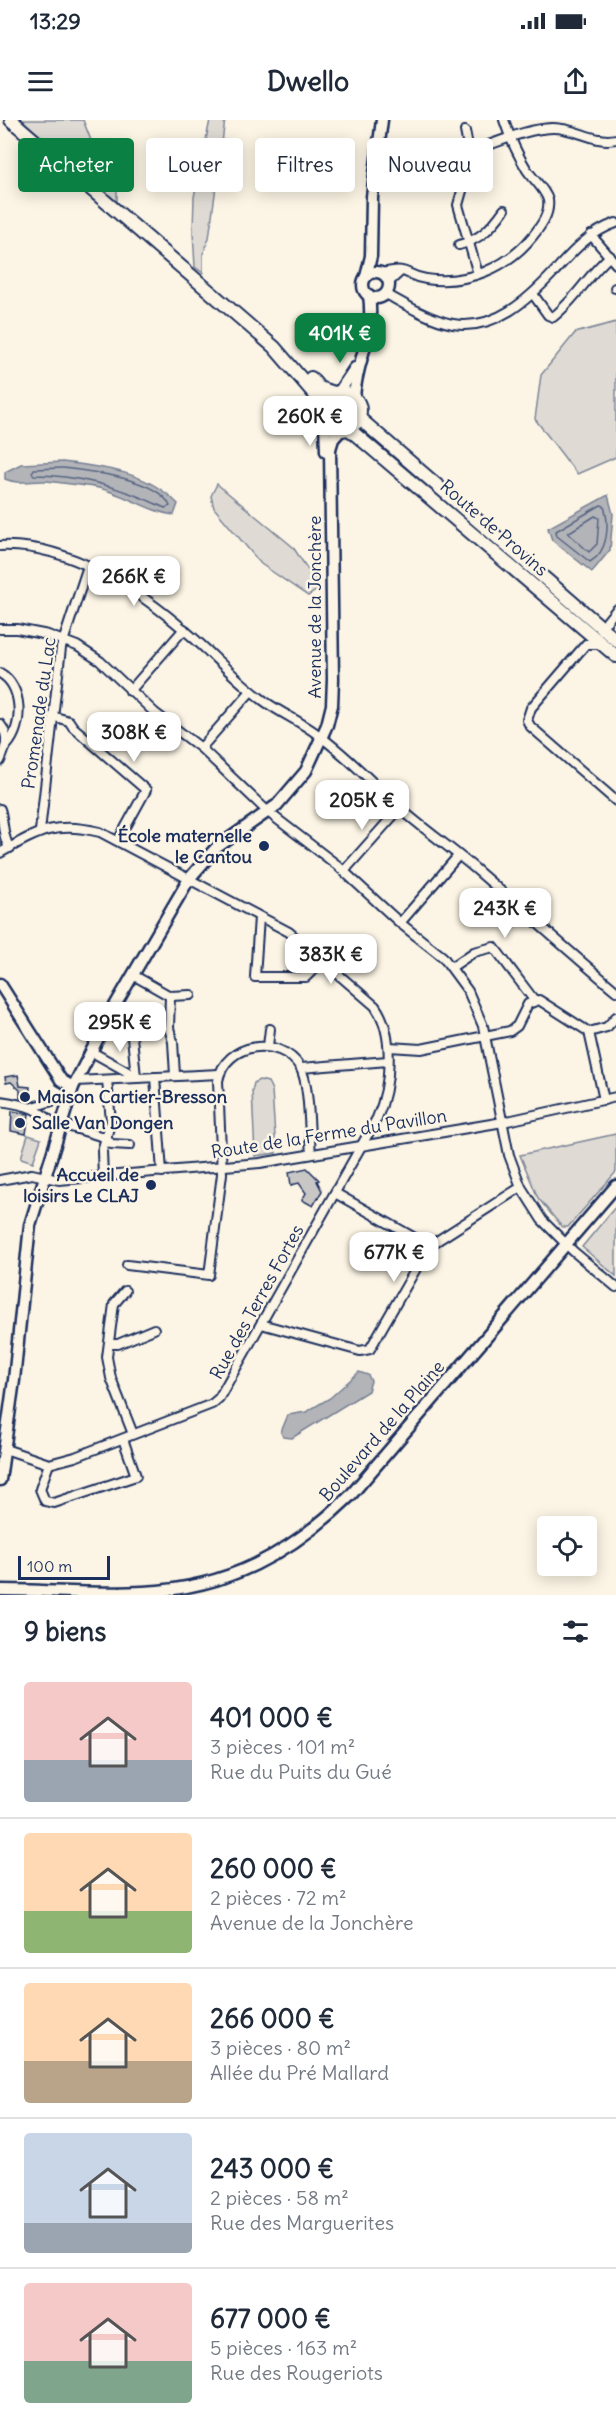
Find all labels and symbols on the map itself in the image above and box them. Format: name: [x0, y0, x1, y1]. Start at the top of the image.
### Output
pin: 401K €: [291, 313, 389, 364]
pin: 260K €: [261, 396, 359, 447]
street label: Route de Provins: [436, 474, 553, 581]
street label: Avenue de la Jonchère: [303, 515, 326, 699]
pin: 266K €: [85, 556, 183, 607]
street label: Promenade du Lac: [16, 636, 61, 790]
pin: 308K €: [85, 712, 183, 763]
pin: 205K €: [313, 780, 411, 831]
place label: École maternelle le Cantou: [118, 824, 252, 868]
marker: École maternelle le Cantou: [257, 839, 271, 853]
pin: 243K €: [456, 888, 554, 939]
pin: 383K €: [282, 934, 380, 985]
pin: 295K €: [71, 1002, 169, 1053]
place label: Maison Cartier-Bresson: [37, 1085, 228, 1108]
marker: Maison Cartier-Bresson: [18, 1090, 32, 1104]
street label: Route de la Ferme du Pavillon: [209, 1104, 448, 1164]
place label: Salle Van Dongen: [32, 1111, 174, 1134]
marker: Salle Van Dongen: [13, 1116, 27, 1130]
place label: Accueil de loisirs Le CLAJ: [23, 1163, 140, 1207]
marker: Accueil de loisirs Le CLAJ: [144, 1178, 158, 1192]
street label: Rue des Terres Fortes: [205, 1220, 309, 1383]
pin: 677K €: [345, 1232, 443, 1283]
street label: Boulevard de la Plaine: [314, 1355, 449, 1506]
scale bar: [18, 1553, 110, 1580]

